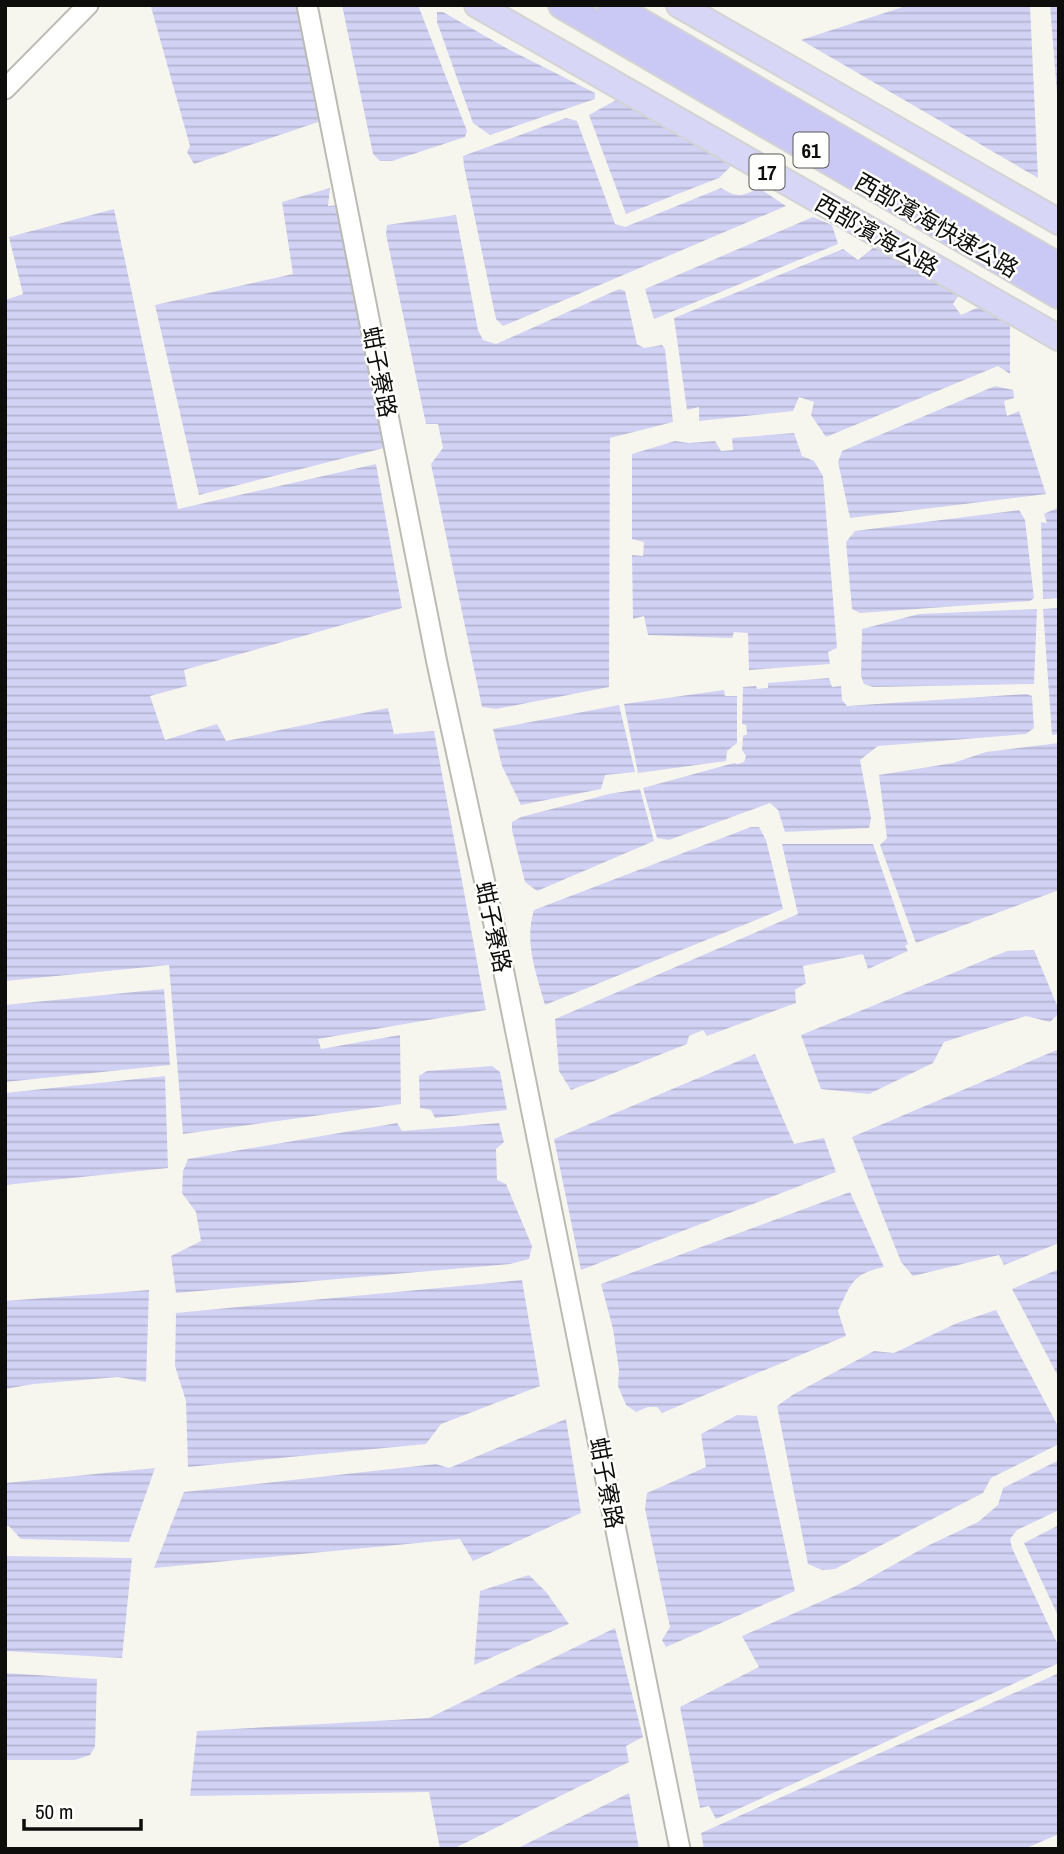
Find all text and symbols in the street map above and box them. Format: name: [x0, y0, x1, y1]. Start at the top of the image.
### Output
road number: 61: [794, 132, 828, 168]
road number: 17: [750, 154, 784, 190]
street label: 西部濱海快速公路: [850, 166, 1024, 284]
street label: 西部濱海公路: [809, 187, 945, 283]
street label: 蚶子寮路: [356, 324, 404, 420]
street label: 蚶子寮路: [469, 879, 519, 975]
street label: 蚶子寮路: [583, 1435, 631, 1531]
scale bar: [24, 1787, 142, 1831]
text: 50 m: [35, 1797, 73, 1826]

